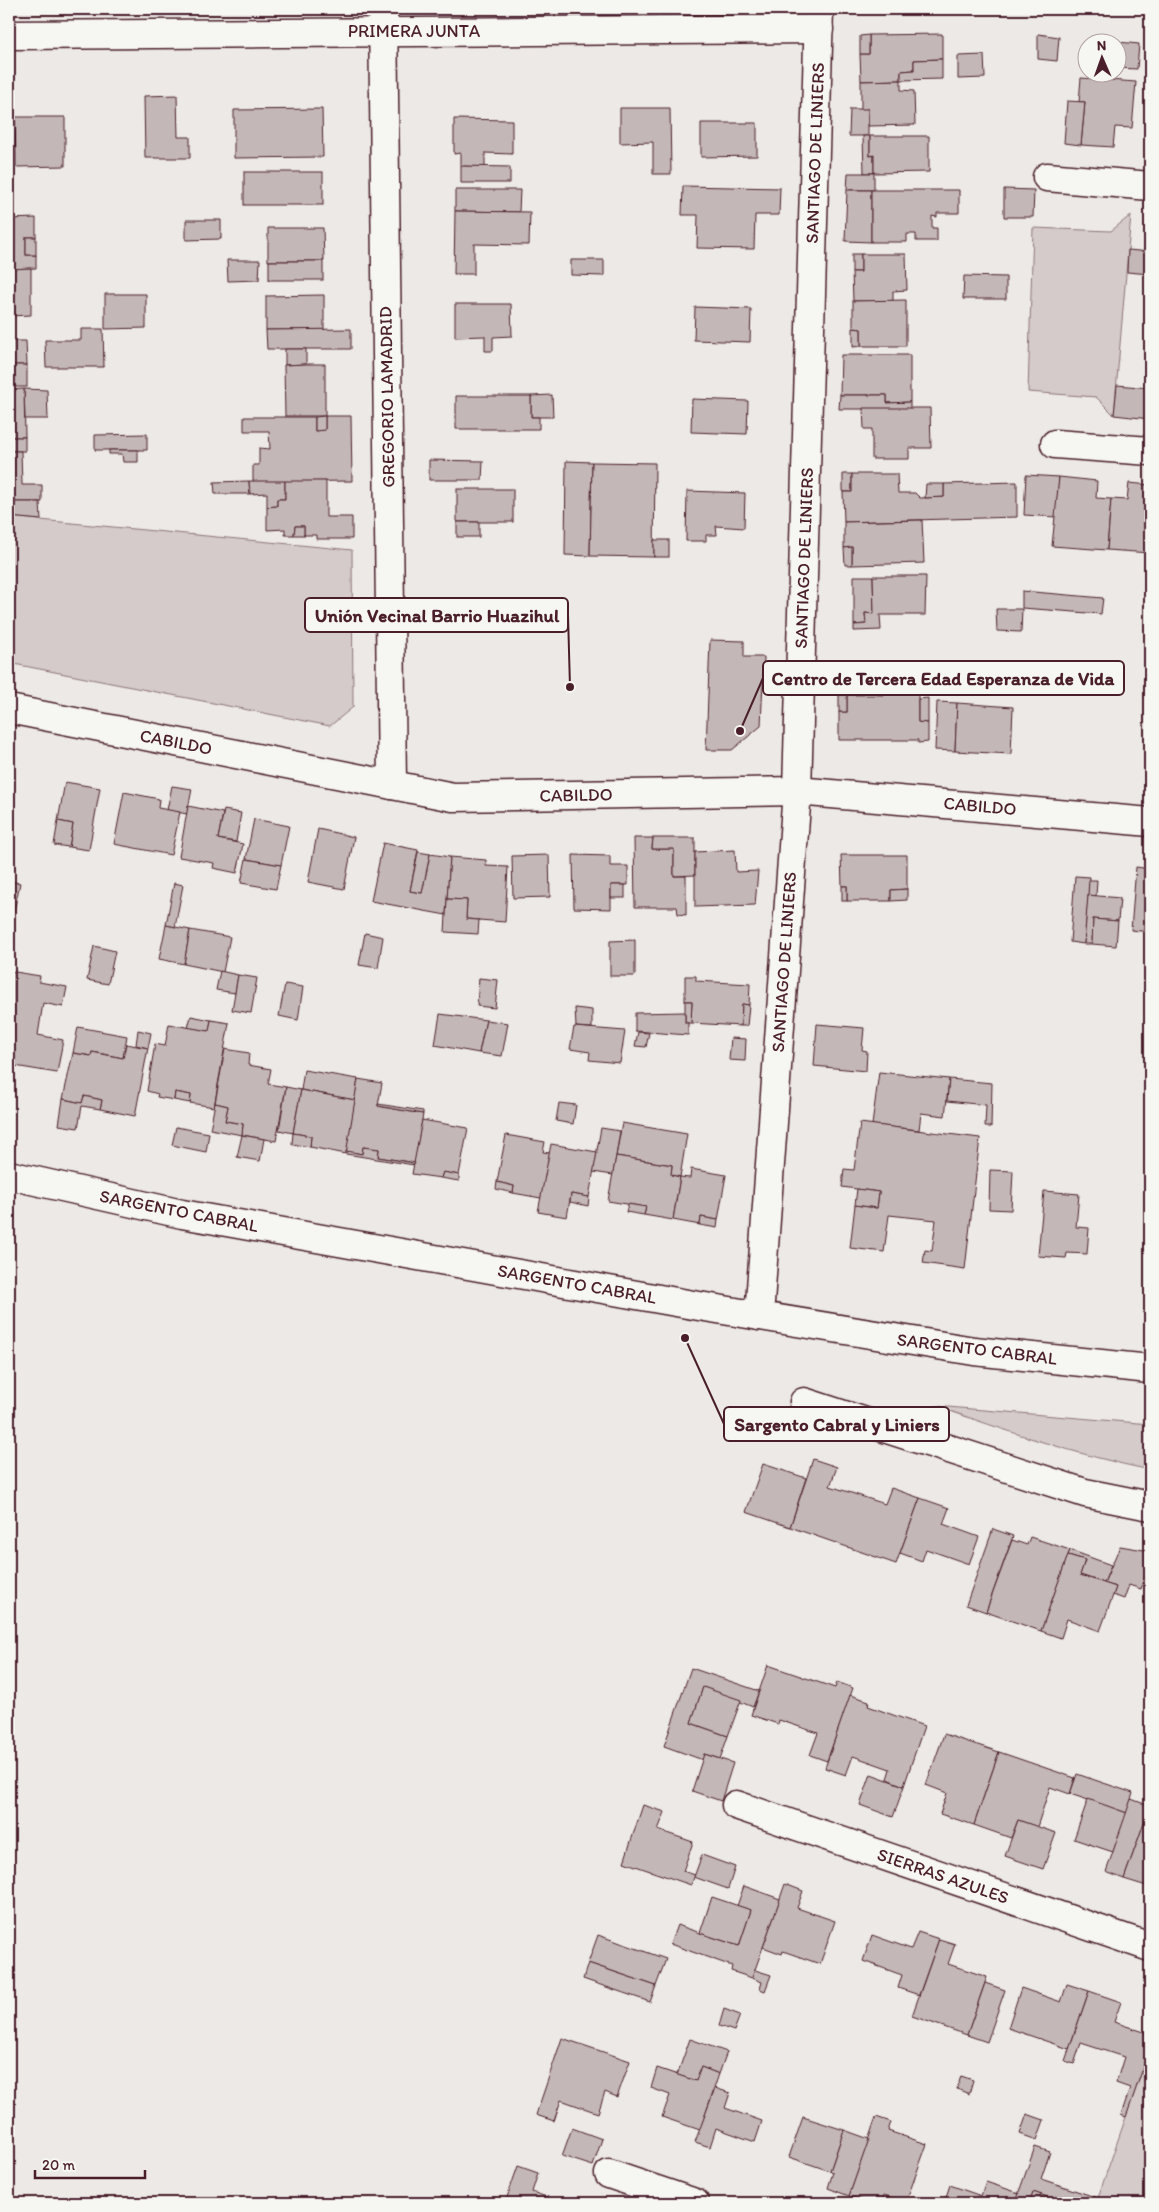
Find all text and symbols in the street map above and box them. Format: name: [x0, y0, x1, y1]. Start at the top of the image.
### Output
street label: PRIMERA JUNTA: [348, 20, 481, 42]
north arrow: [1076, 32, 1126, 82]
text: N: [1097, 37, 1107, 54]
street label: SANTIAGO DE LINIERS: [801, 62, 829, 244]
street label: GREGORIO LAMADRID: [374, 306, 400, 488]
street label: SANTIAGO DE LINIERS: [790, 467, 818, 649]
callout: Unión Vecinal Barrio Huazihul: [305, 598, 568, 632]
text: Unión Vecinal Barrio Huazihul: [315, 604, 560, 627]
callout: Centro de Tercera Edad Esperanza de Vida: [763, 661, 1124, 695]
text: Centro de Tercera Edad Esperanza de Vida: [772, 667, 1115, 690]
street label: CABILDO: [138, 724, 214, 760]
street label: CABILDO: [539, 783, 613, 807]
street label: CABILDO: [943, 792, 1017, 820]
street label: SANTIAGO DE LINIERS: [767, 871, 801, 1053]
street label: SARGENTO CABRAL: [98, 1185, 260, 1237]
street label: SARGENTO CABRAL: [496, 1259, 658, 1309]
street label: SARGENTO CABRAL: [896, 1328, 1058, 1370]
callout: Sargento Cabral y Liniers: [724, 1407, 949, 1441]
text: Sargento Cabral y Liniers: [734, 1413, 940, 1436]
street label: SIERRAS AZULES: [874, 1843, 1012, 1909]
scale bar: [35, 2147, 145, 2179]
text: 20 m: [42, 2156, 76, 2174]

